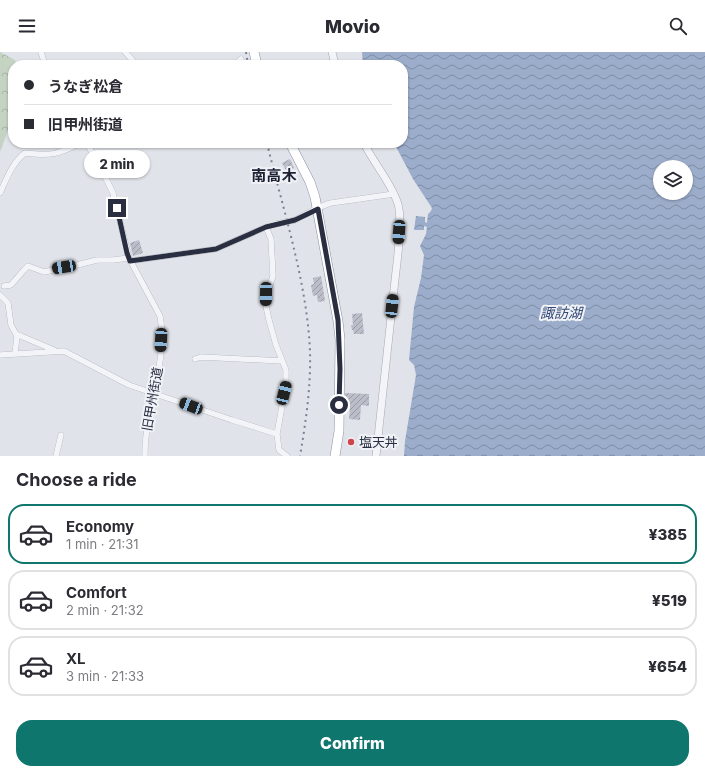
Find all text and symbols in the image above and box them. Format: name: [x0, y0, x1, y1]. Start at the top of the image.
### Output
icon: menu: [16, 15, 38, 37]
icon: search: [667, 15, 689, 37]
text: Movio: [325, 16, 380, 37]
text: うなぎ松倉: [48, 77, 123, 96]
text: 旧甲州街道: [48, 115, 123, 134]
callout: 2 min: [84, 150, 150, 178]
text: 2 min: [99, 156, 135, 172]
map controls: [653, 160, 693, 200]
button: layers: [653, 160, 693, 200]
district label: 南高木: [251, 166, 297, 185]
route end: [108, 199, 126, 217]
car: [392, 220, 406, 244]
car: [51, 259, 77, 275]
car: [260, 282, 272, 306]
car: [385, 293, 399, 319]
water label: 諏訪湖: [540, 304, 584, 321]
car: [154, 328, 168, 352]
street label: 旧甲州街道: [138, 366, 166, 432]
car: [275, 380, 293, 406]
car: [178, 396, 204, 416]
route start: [330, 396, 348, 414]
place label: 塩天丼: [359, 434, 398, 450]
marker: 塩天丼: [346, 437, 356, 447]
text: Choose a ride: [16, 469, 137, 490]
icon: car: [18, 516, 54, 552]
text: Economy: [66, 517, 134, 536]
text: ¥385: [649, 525, 687, 544]
text: 1 min · 21:31: [66, 536, 139, 552]
icon: car: [18, 582, 54, 618]
text: Comfort: [66, 583, 127, 602]
text: ¥519: [652, 591, 687, 610]
text: 2 min · 21:32: [66, 602, 144, 618]
icon: car: [18, 648, 54, 684]
text: XL: [66, 649, 86, 668]
text: ¥654: [648, 657, 687, 676]
text: 3 min · 21:33: [66, 668, 144, 684]
button: Confirm: [16, 720, 689, 766]

